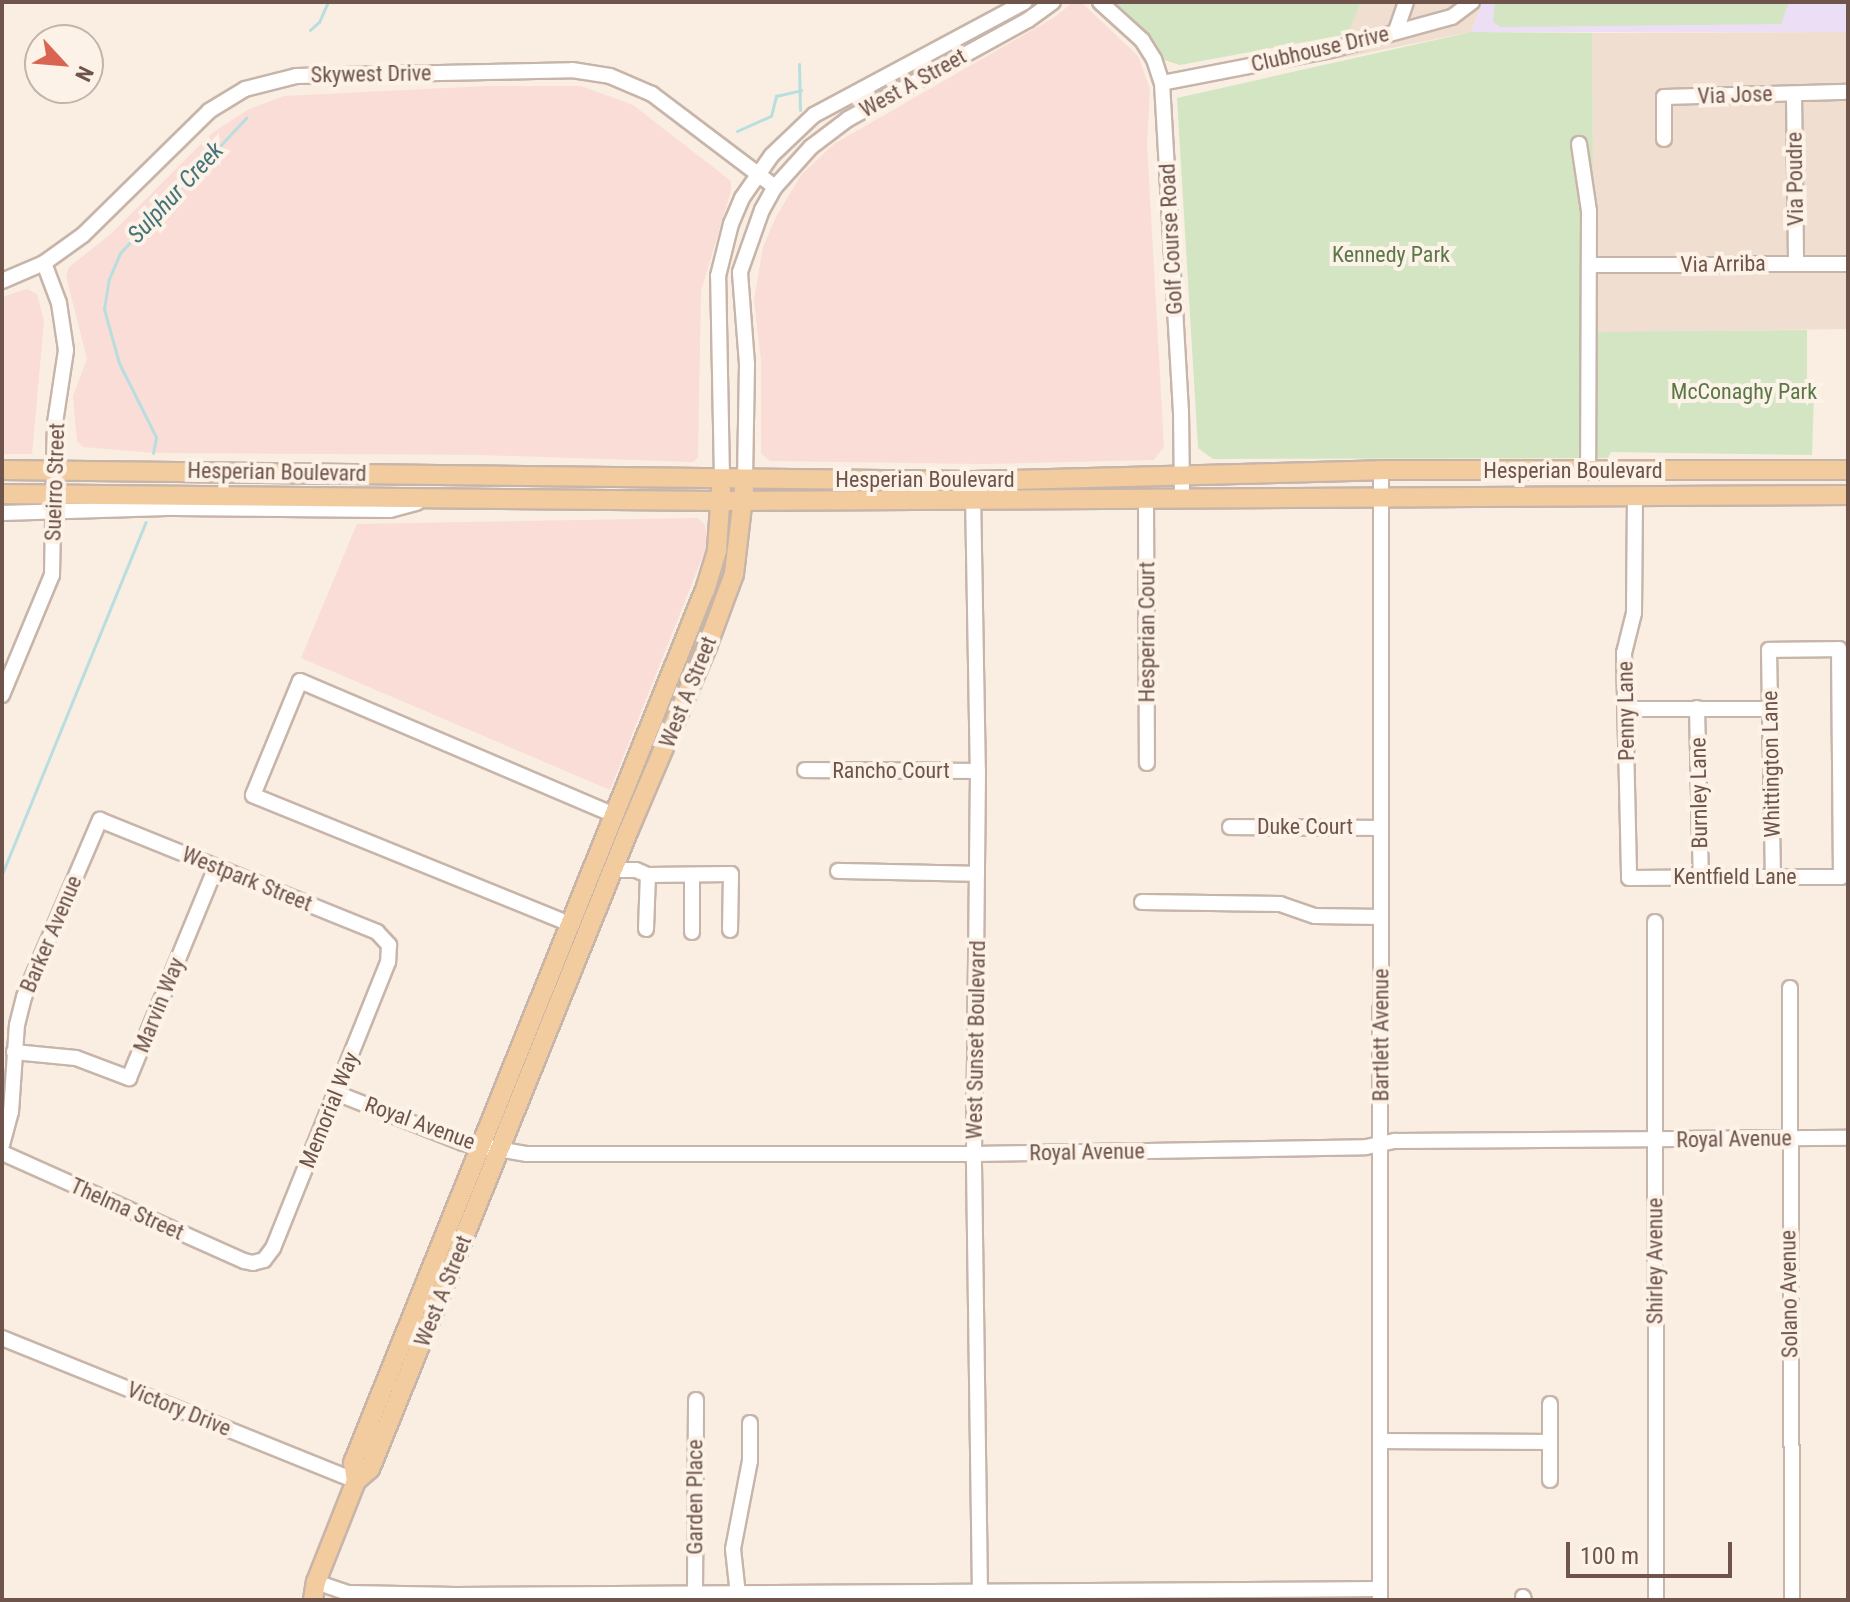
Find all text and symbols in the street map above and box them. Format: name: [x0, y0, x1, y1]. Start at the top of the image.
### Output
street label: Clubhouse Drive: [1249, 20, 1391, 78]
north arrow: [24, 24, 104, 104]
street label: West A Street: [855, 43, 971, 123]
street label: Skywest Drive: [310, 60, 432, 88]
text: N: [70, 62, 98, 85]
street label: Via Jose: [1697, 80, 1773, 110]
street label: Via Poudre: [1781, 132, 1809, 226]
water label: Sulphur Creek: [122, 137, 230, 249]
street label: Golf Course Road: [1154, 163, 1188, 315]
park label: Kennedy Park: [1332, 242, 1450, 268]
street label: Via Arriba: [1680, 250, 1766, 278]
park label: McConaghy Park: [1671, 379, 1817, 405]
street label: Sueirro Street: [40, 422, 70, 542]
street label: Hesperian Boulevard: [187, 457, 367, 487]
street label: Hesperian Boulevard: [1483, 458, 1663, 484]
street label: Hesperian Boulevard: [835, 467, 1015, 493]
street label: Hesperian Court: [1134, 561, 1160, 703]
street label: West A Street: [654, 633, 722, 751]
street label: Penny Lane: [1612, 661, 1640, 761]
street label: Whittington Lane: [1757, 690, 1785, 838]
street label: Burnley Lane: [1685, 737, 1713, 849]
street label: Rancho Court: [832, 758, 950, 784]
street label: Duke Court: [1257, 814, 1353, 840]
street label: Westpark Street: [178, 841, 316, 917]
street label: Kentfield Lane: [1673, 864, 1797, 890]
street label: Barker Avenue: [15, 872, 87, 996]
street label: West Sunset Boulevard: [961, 940, 991, 1140]
street label: Marvin Way: [128, 954, 190, 1056]
street label: Bartlett Avenue: [1368, 968, 1394, 1102]
street label: Memorial Way: [294, 1048, 364, 1172]
street label: Royal Avenue: [361, 1091, 479, 1155]
street label: Royal Avenue: [1676, 1125, 1792, 1153]
street label: Royal Avenue: [1029, 1138, 1145, 1166]
street label: Thelma Street: [66, 1172, 188, 1246]
street label: Shirley Avenue: [1642, 1198, 1668, 1324]
street label: Solano Avenue: [1775, 1230, 1803, 1358]
street label: West A Street: [409, 1232, 477, 1350]
street label: Victory Drive: [123, 1376, 235, 1442]
street label: Garden Place: [682, 1439, 708, 1555]
scale bar: [1570, 1526, 1736, 1576]
text: 100 m: [1580, 1542, 1639, 1570]

